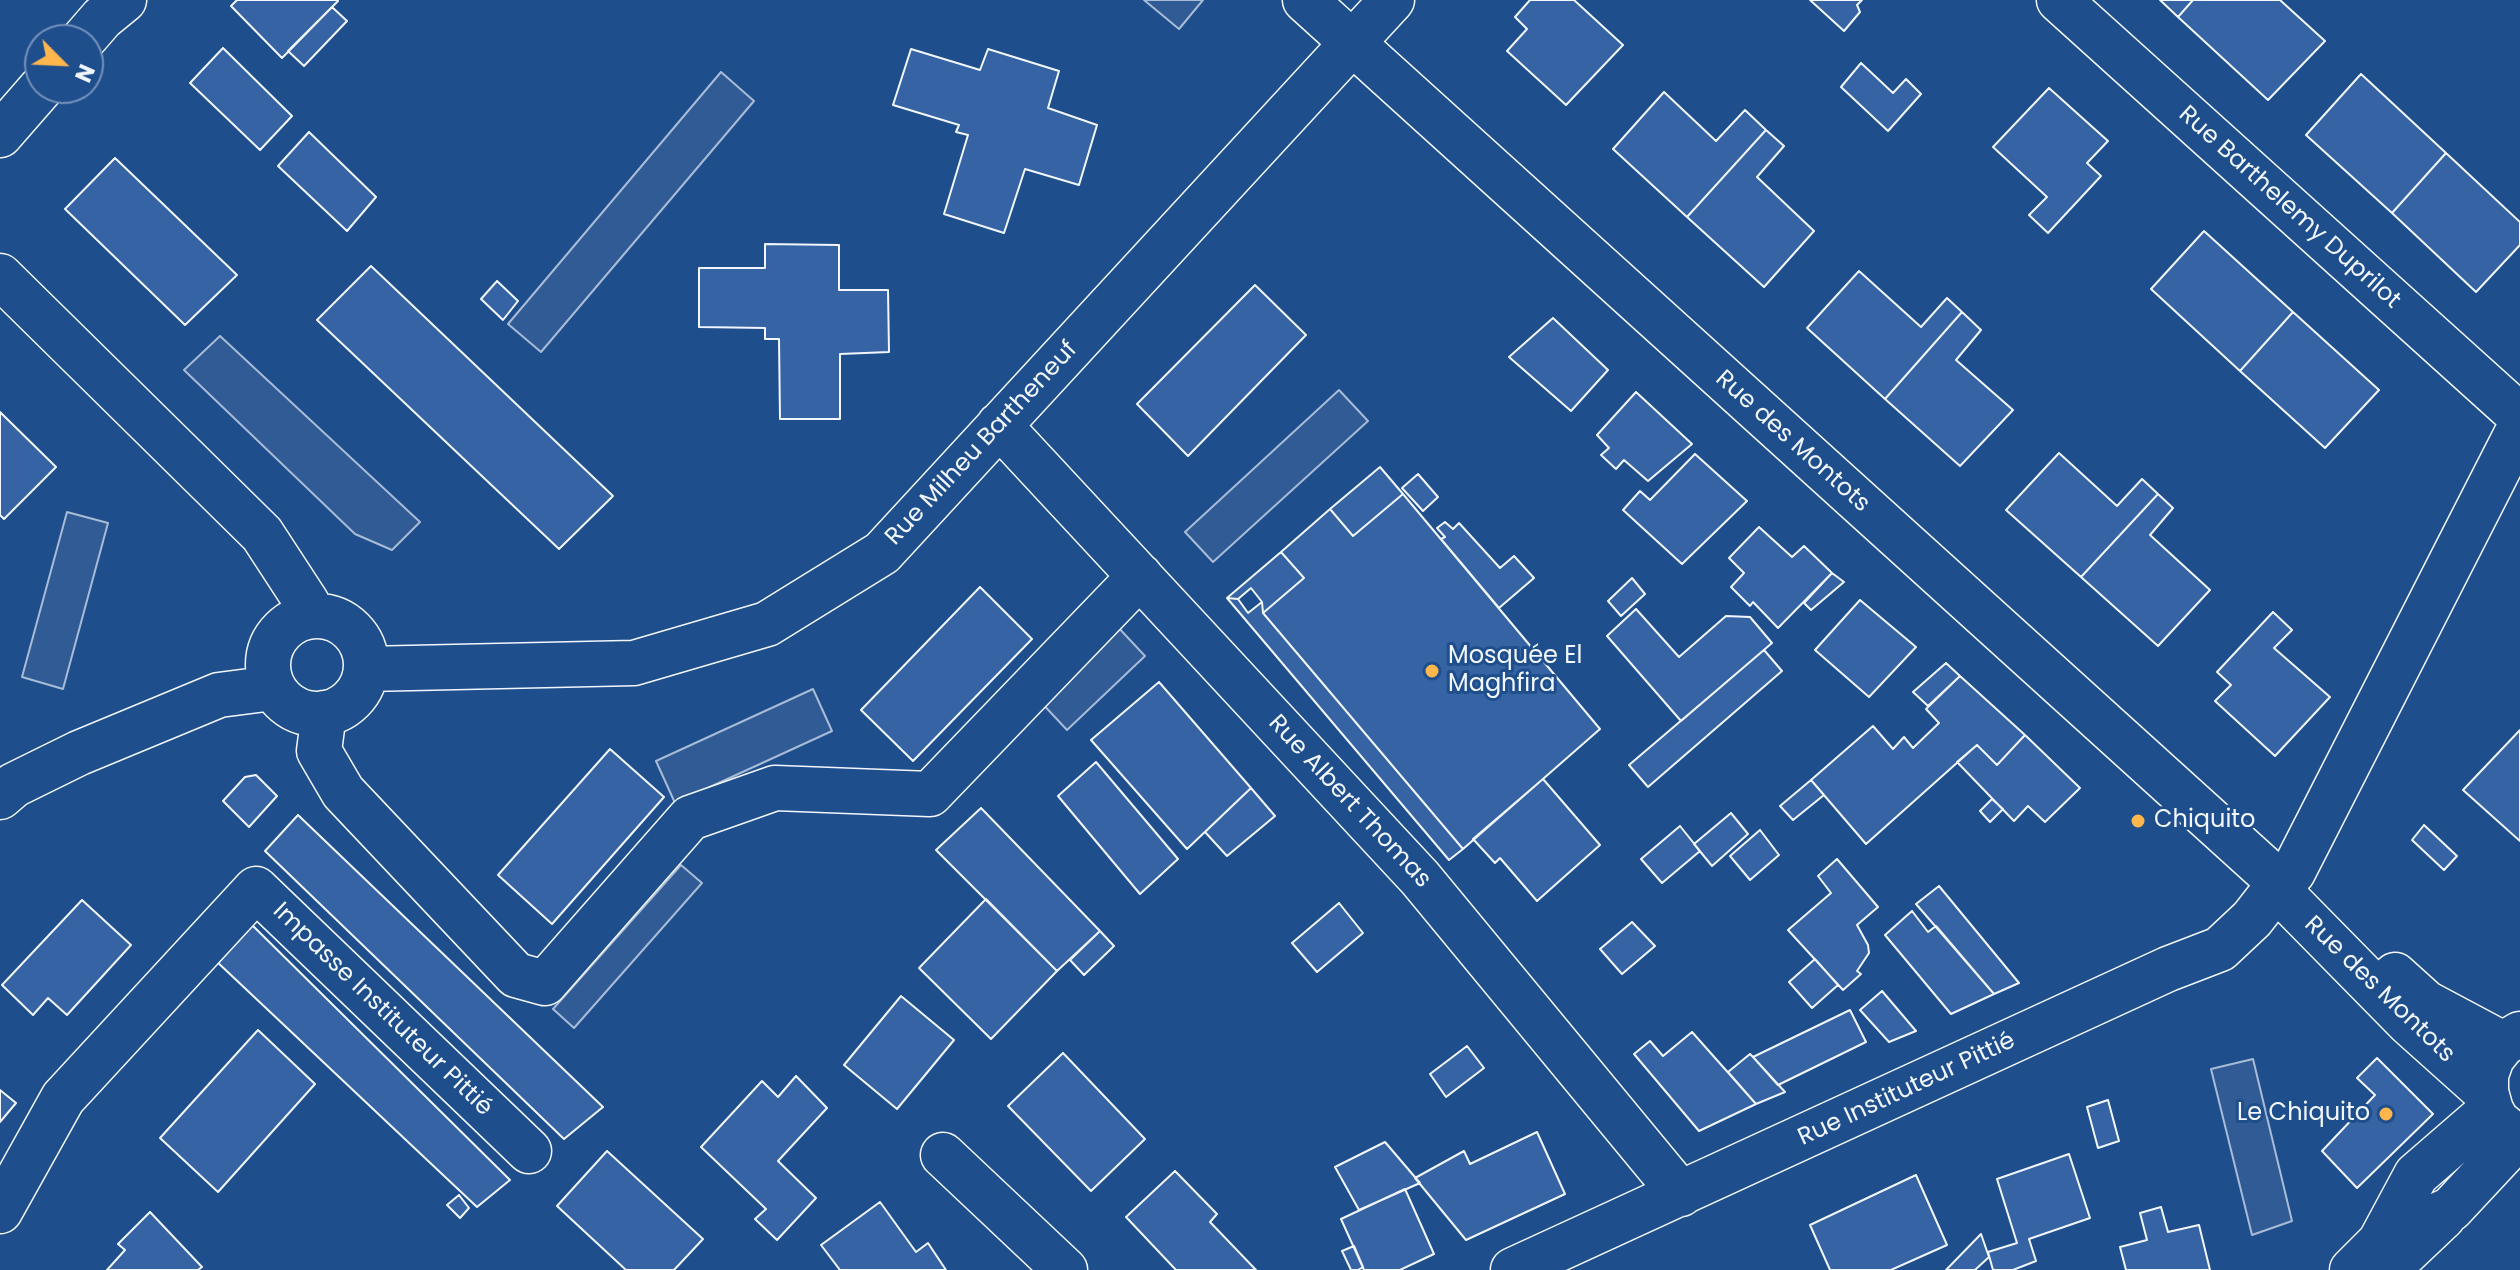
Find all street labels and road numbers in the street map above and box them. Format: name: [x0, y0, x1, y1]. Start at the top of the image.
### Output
street label: Rue Barthelemy Duprilot: [2172, 101, 2406, 315]
street label: Rue Milheu Bartheneuf: [880, 336, 1084, 552]
street label: Rue des Montots: [1709, 365, 1875, 519]
street label: Rue Albert Thomas: [1262, 710, 1436, 894]
street label: Impasse Instituteur Pittié: [266, 897, 498, 1123]
street label: Rue des Montots: [2298, 911, 2460, 1069]
street label: Rue Instituteur Pittié: [1794, 1027, 2020, 1153]

